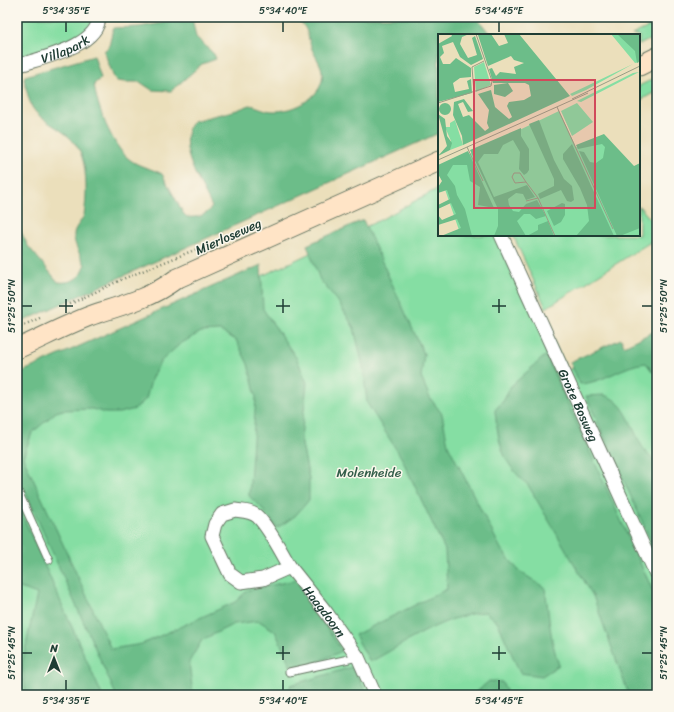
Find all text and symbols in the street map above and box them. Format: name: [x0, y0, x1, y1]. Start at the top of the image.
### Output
text: 5°34'35"E: [42, 2, 91, 20]
text: 5°34'40"E: [259, 2, 309, 20]
text: 5°34'45"E: [475, 2, 524, 20]
street label: Villapark: [38, 29, 95, 70]
inset map: [438, 34, 640, 236]
street label: Mierloseweg: [191, 211, 266, 261]
text: 51°25'50"N: [3, 279, 21, 333]
text: 51°25'50"N: [655, 279, 673, 333]
street label: Grote Bosweg: [552, 365, 605, 446]
park label: Molenheide: [337, 461, 402, 484]
street label: Haagdoorn: [297, 580, 352, 643]
text: 51°25'45"N: [3, 626, 21, 680]
text: 51°25'45"N: [655, 626, 673, 680]
north arrow: [34, 638, 74, 678]
text: N: [49, 639, 58, 658]
text: 5°34'35"E: [42, 692, 91, 710]
text: 5°34'40"E: [259, 692, 309, 710]
text: 5°34'45"E: [475, 692, 524, 710]

